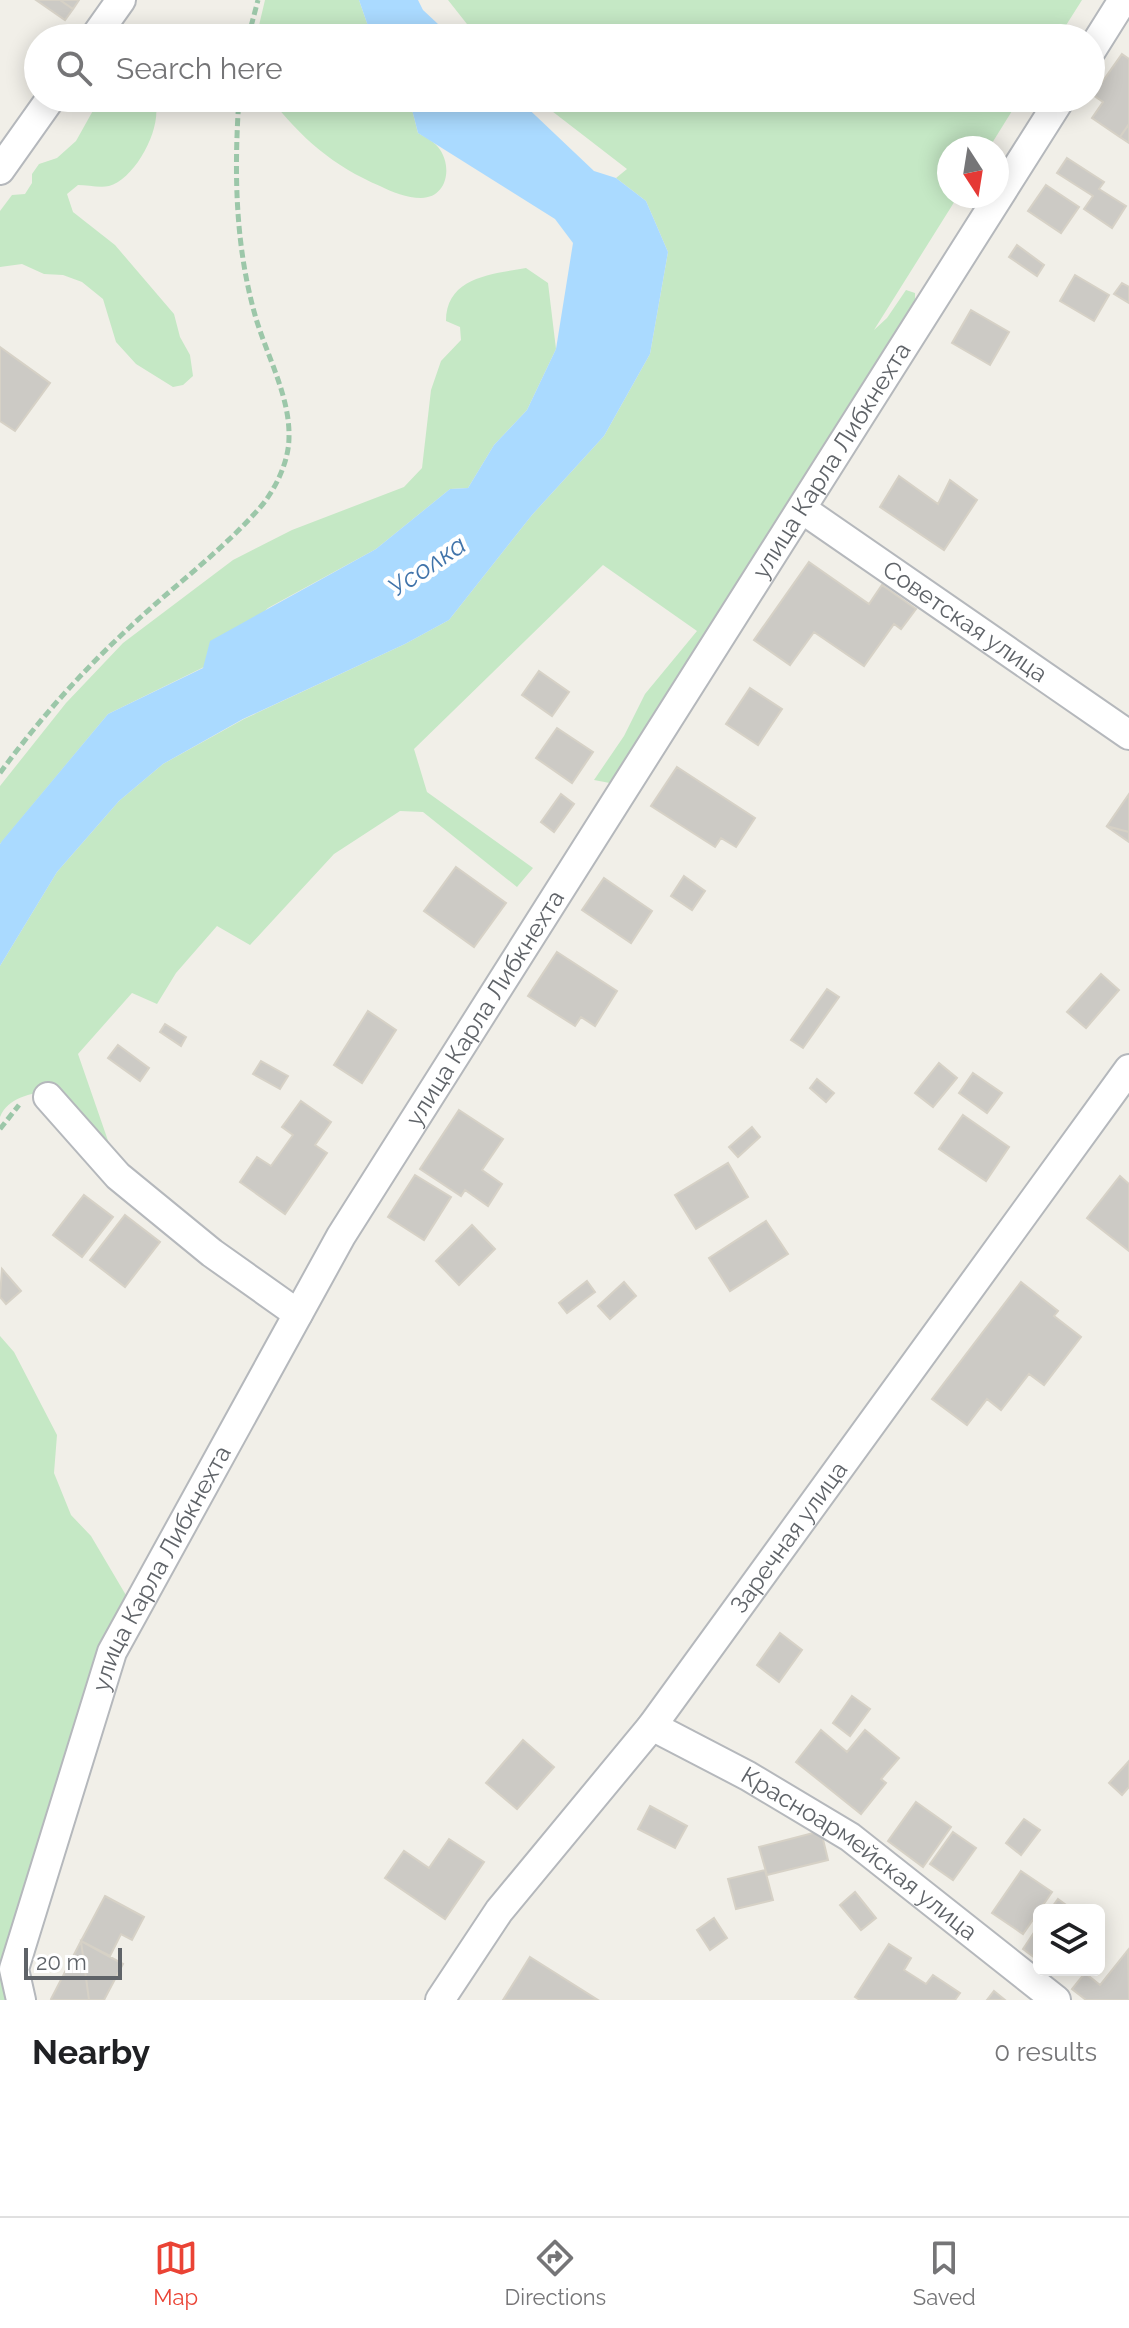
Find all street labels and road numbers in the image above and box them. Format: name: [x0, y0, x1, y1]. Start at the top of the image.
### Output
street label: улица Карла Либкнехта: [746, 337, 917, 584]
street label: Советская улица: [877, 554, 1053, 688]
street label: улица Карла Либкнехта: [399, 885, 570, 1131]
street label: улица Карла Либкнехта: [86, 1440, 237, 1695]
street label: Заречная улица: [724, 1456, 853, 1619]
street label: Красноармейская улица: [736, 1760, 983, 1946]

